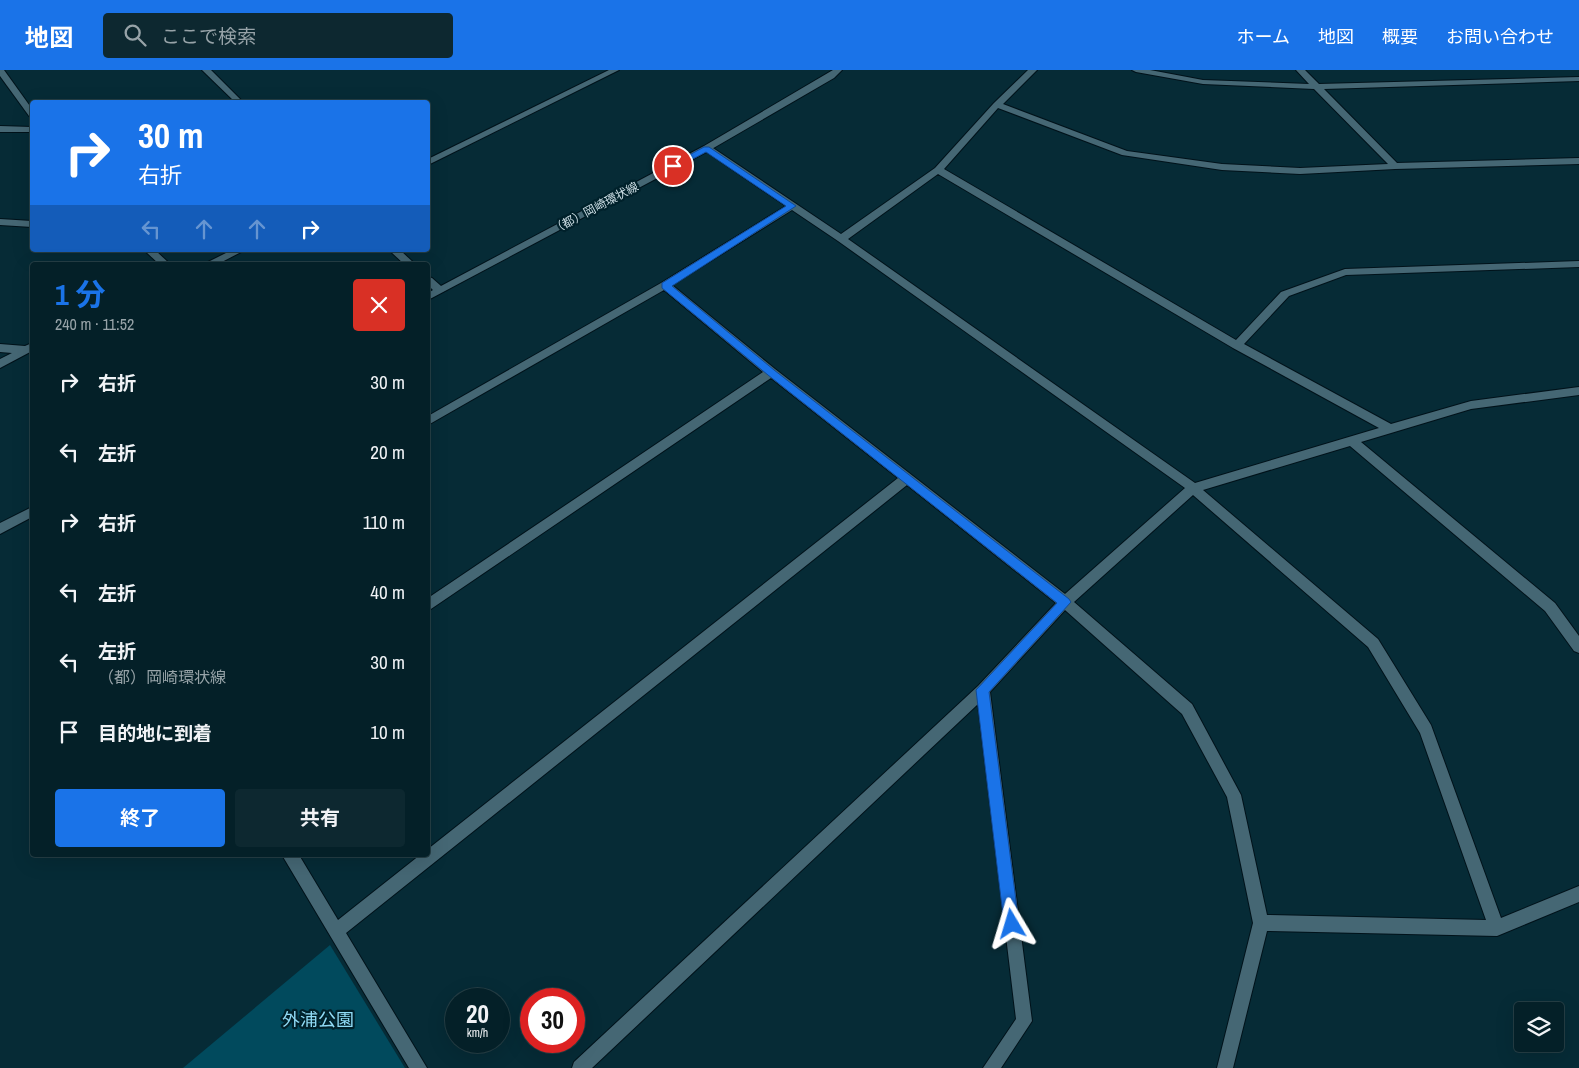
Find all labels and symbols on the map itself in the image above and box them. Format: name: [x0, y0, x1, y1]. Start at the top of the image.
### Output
pin: [652, 145, 694, 187]
street label: （都）岡崎環状線: [549, 178, 641, 238]
position arrow: [985, 897, 1037, 949]
speed limit sign: 30: [520, 988, 585, 1053]
park label: 外浦公園: [282, 1007, 354, 1032]

